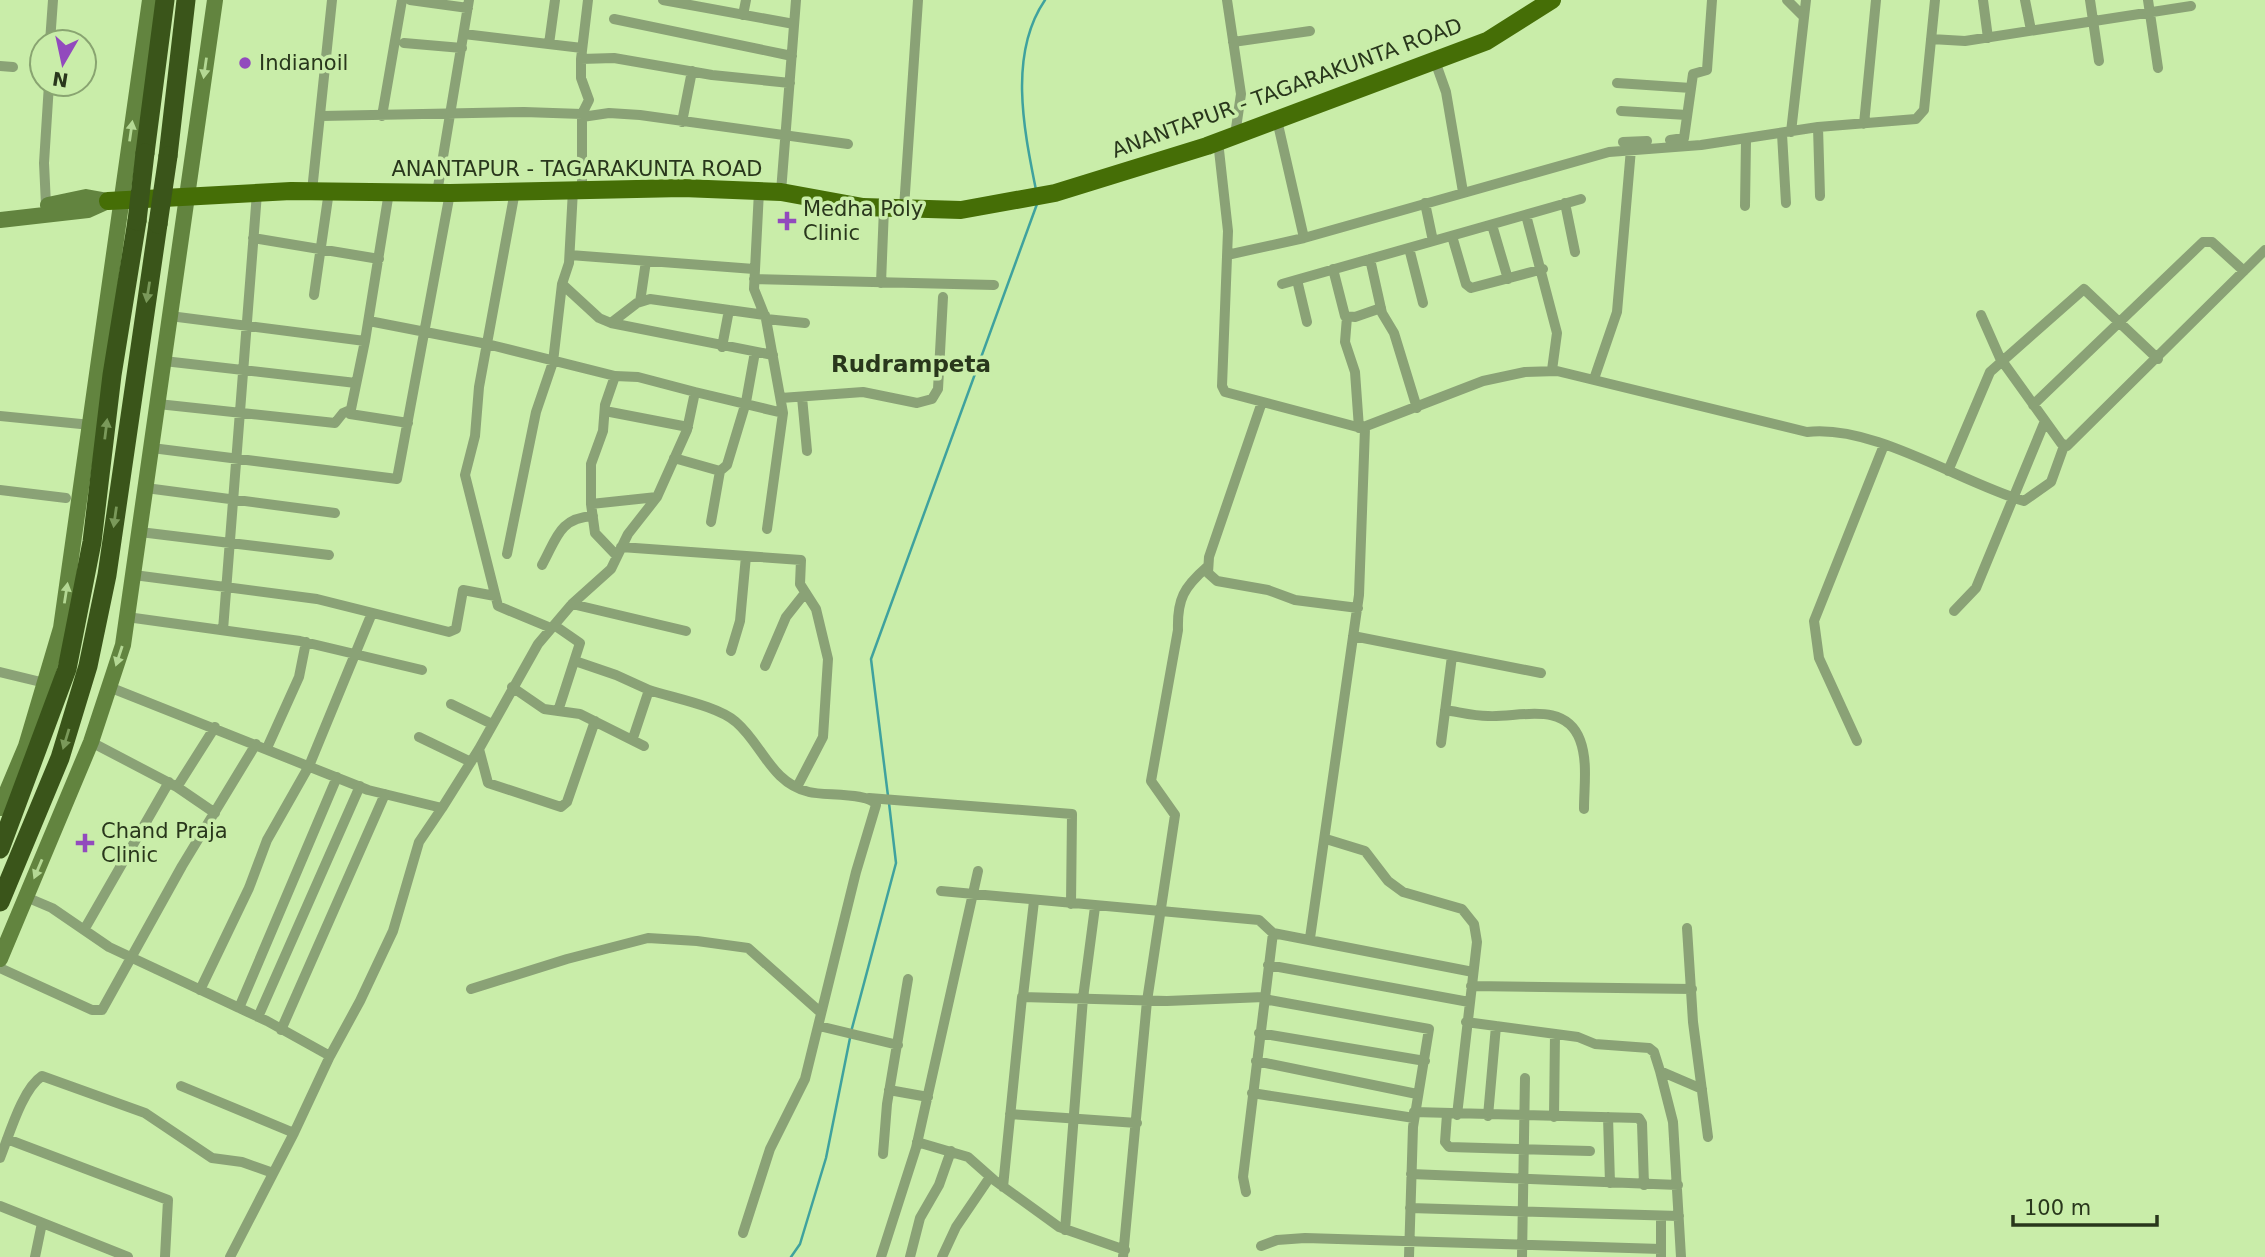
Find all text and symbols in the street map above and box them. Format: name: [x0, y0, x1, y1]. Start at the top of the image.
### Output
street label: ANANTAPUR - TAGARAKUNTA ROAD: [1109, 13, 1465, 163]
north arrow: [28, 28, 98, 98]
place label: Indianoil: [259, 51, 348, 75]
marker: Indianoil: [237, 55, 253, 71]
one-way arrow: [199, 57, 210, 79]
text: N: [51, 68, 70, 92]
one-way arrow: [126, 120, 137, 142]
street label: ANANTAPUR - TAGARAKUNTA ROAD: [391, 157, 763, 181]
place label: Medha Poly Clinic: [803, 197, 923, 245]
marker: Medha Poly Clinic: [777, 211, 797, 231]
one-way arrow: [142, 281, 153, 303]
district label: Rudrampeta: [831, 351, 991, 377]
one-way arrow: [100, 417, 111, 439]
one-way arrow: [110, 506, 121, 528]
one-way arrow: [61, 582, 72, 604]
one-way arrow: [113, 646, 124, 667]
one-way arrow: [60, 728, 70, 749]
place label: Chand Praja Clinic: [101, 819, 228, 867]
marker: Chand Praja Clinic: [75, 833, 95, 853]
one-way arrow: [33, 858, 44, 879]
scale bar: [2013, 1184, 2156, 1228]
text: 100 m: [2024, 1196, 2091, 1220]

